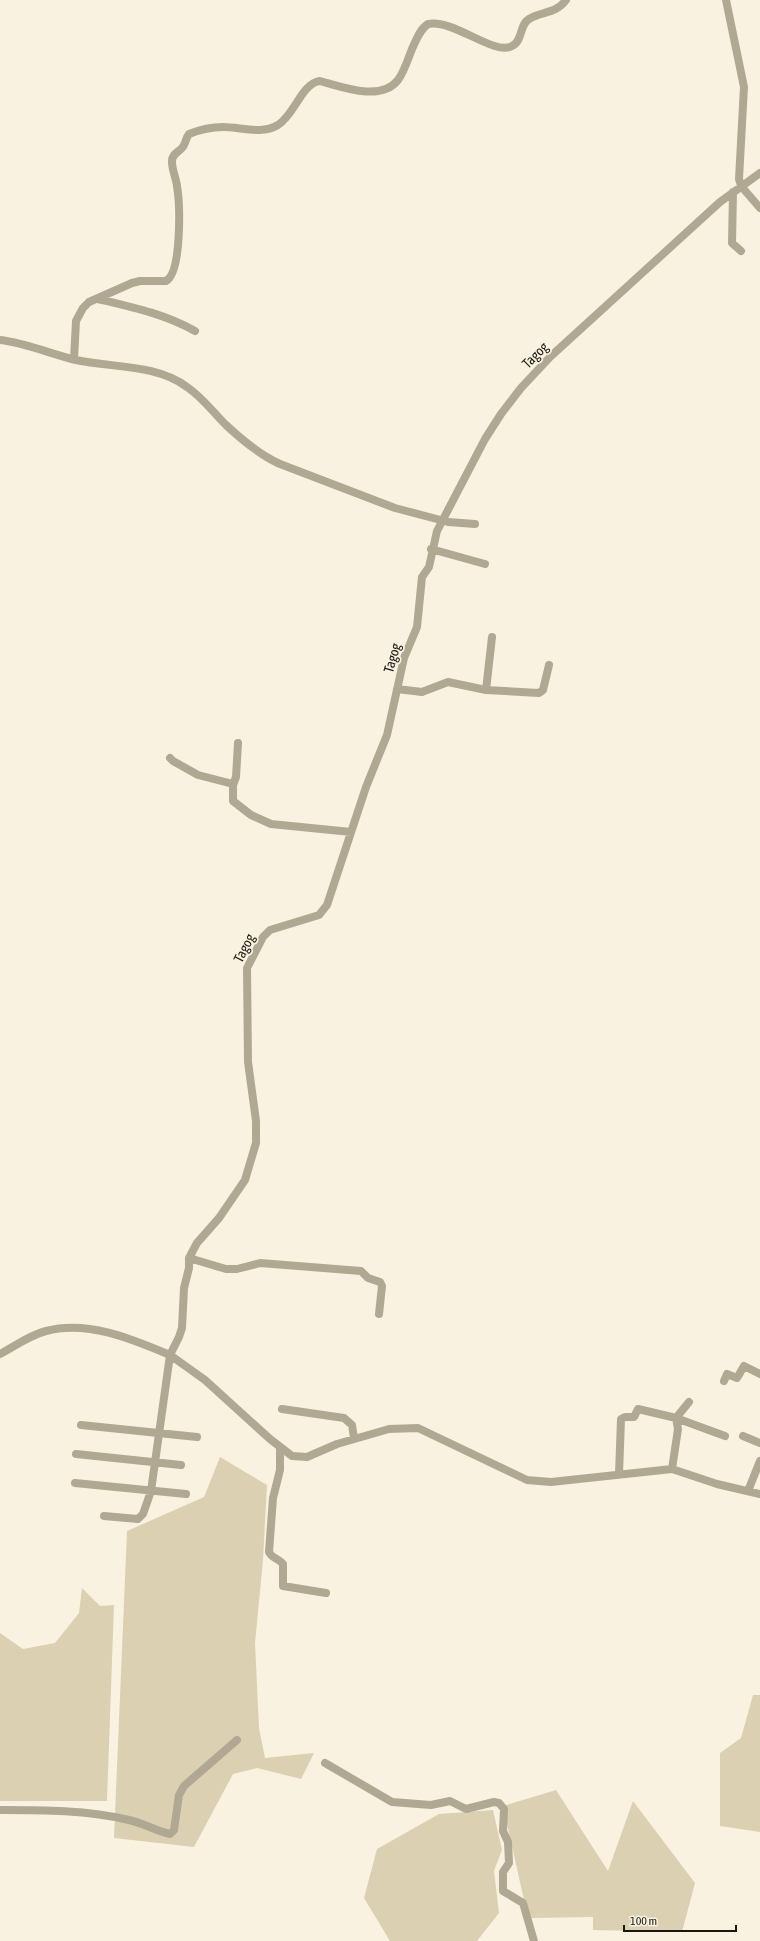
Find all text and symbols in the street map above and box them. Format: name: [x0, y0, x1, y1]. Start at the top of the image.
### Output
street label: Tagog: [519, 339, 551, 371]
street label: Tagog: [380, 641, 404, 675]
street label: Tagog: [230, 931, 258, 965]
scale bar: [624, 1907, 736, 1933]
text: 100 m: [630, 1914, 657, 1928]

